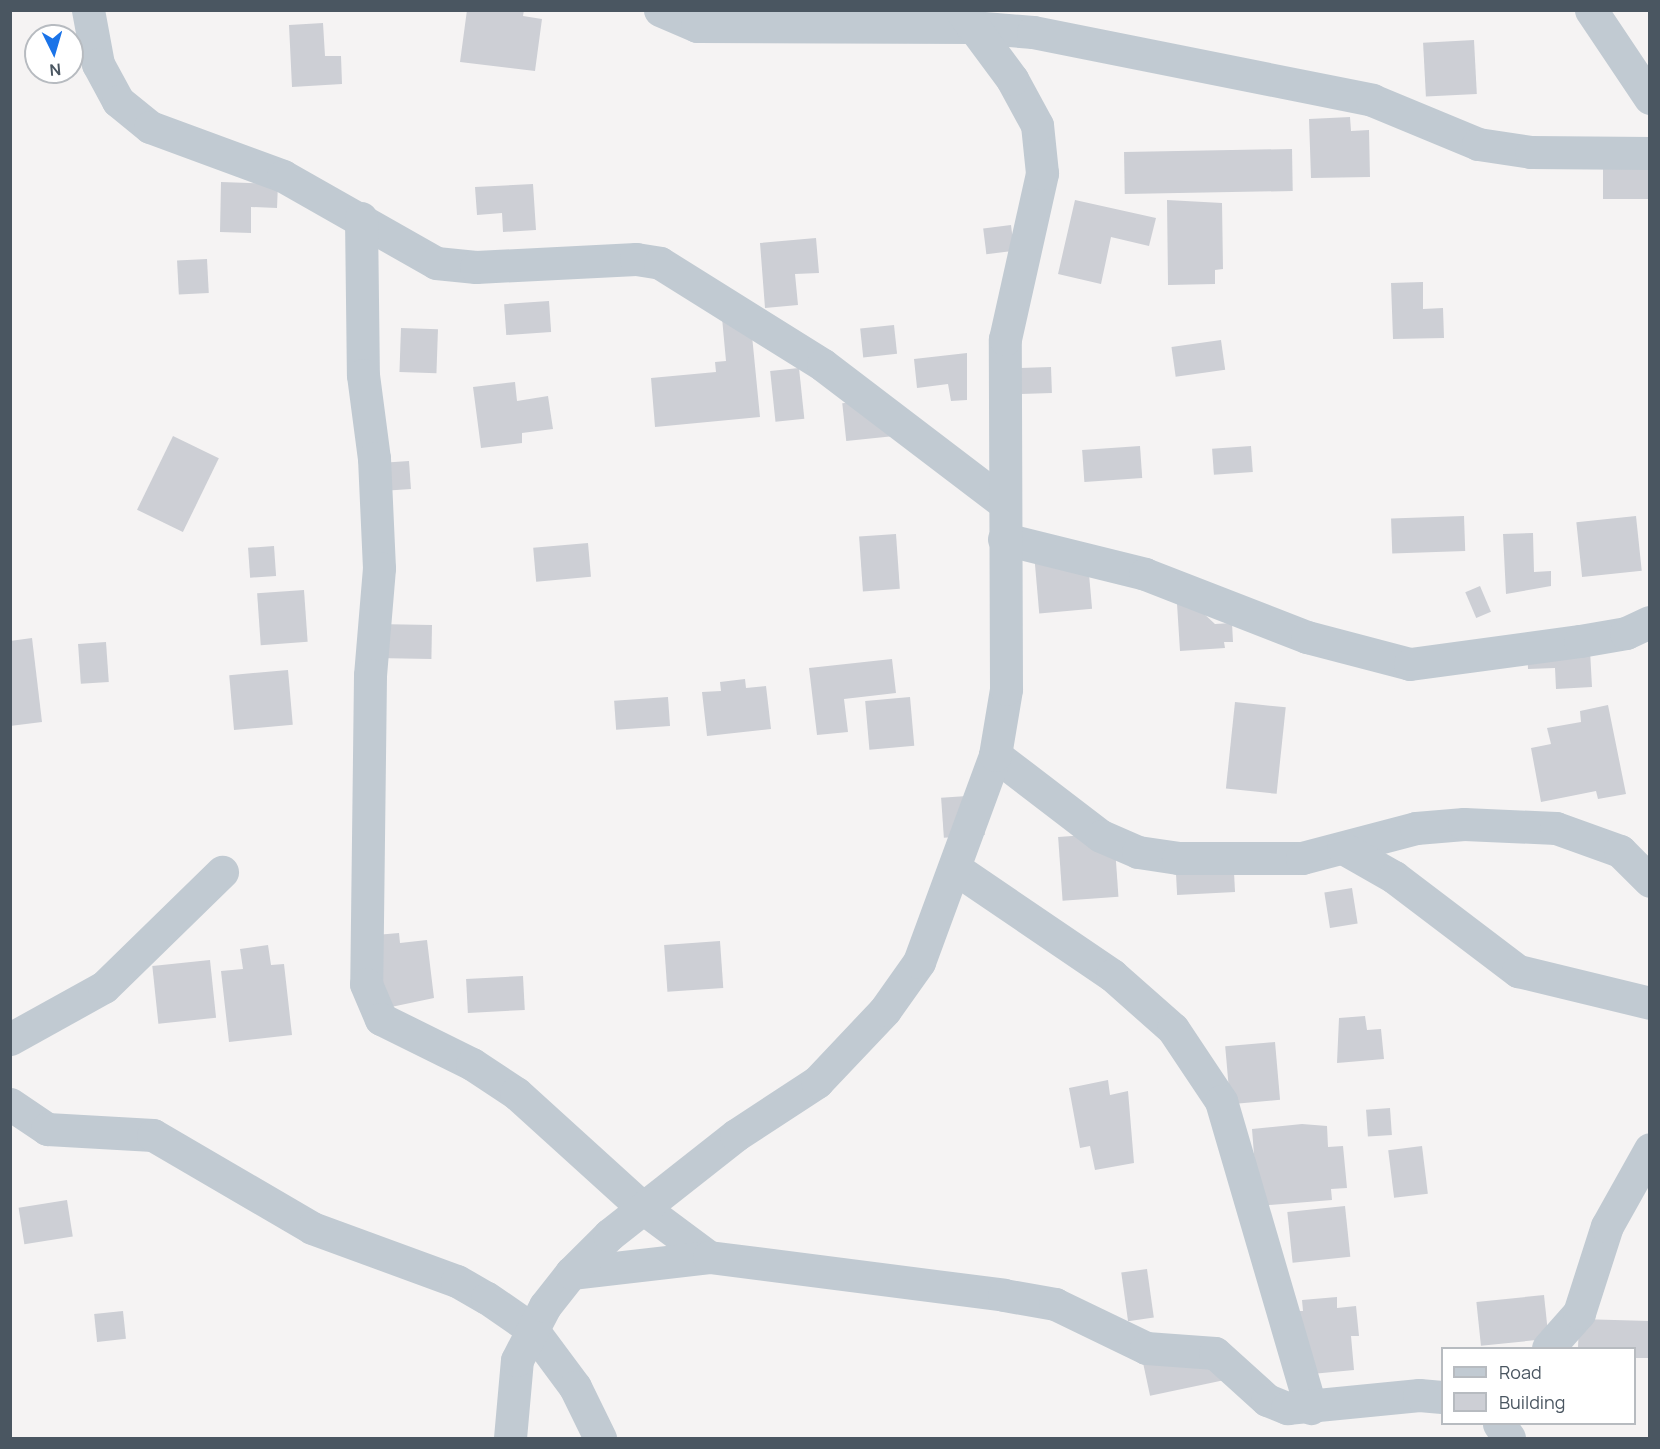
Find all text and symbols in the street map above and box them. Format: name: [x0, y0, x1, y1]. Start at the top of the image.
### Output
north arrow: [24, 24, 84, 84]
text: N: [49, 58, 62, 81]
legend: [1441, 1347, 1636, 1425]
text: Road: [1499, 1360, 1542, 1384]
text: Building: [1499, 1390, 1565, 1414]

